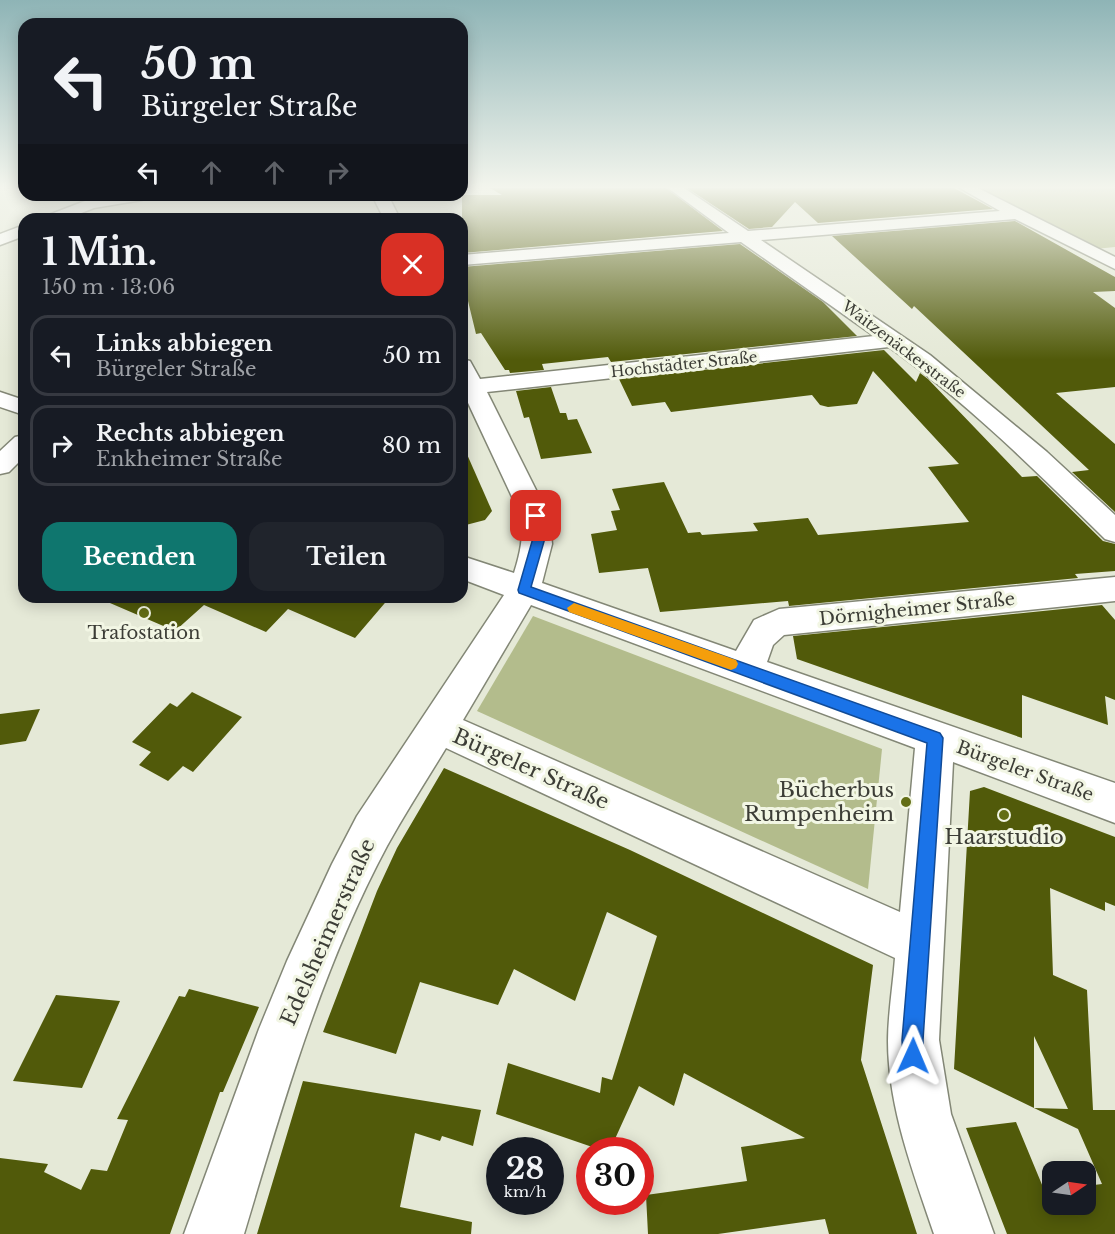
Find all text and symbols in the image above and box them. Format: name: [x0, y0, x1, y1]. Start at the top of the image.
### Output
text: 50 m: [141, 38, 255, 90]
icon: left: [42, 42, 120, 120]
text: Bürgeler Straße: [141, 90, 357, 123]
icon: left: [132, 156, 165, 189]
icon: ahead: [195, 156, 228, 189]
icon: ahead: [258, 156, 291, 189]
icon: right: [321, 156, 354, 189]
text: 1 Min.: [42, 230, 157, 275]
button: close: [381, 233, 444, 296]
text: 150 m · 13:06: [42, 275, 175, 299]
street label: Waitzenäckerstraße: [837, 296, 970, 402]
text: Links abbiegen: [96, 330, 273, 357]
icon: left: [45, 339, 78, 372]
text: 50 m: [383, 342, 441, 369]
street label: Hochstädter Straße: [610, 347, 758, 381]
text: Bürgeler Straße: [96, 357, 256, 381]
text: Rechts abbiegen: [96, 420, 285, 447]
icon: right: [45, 429, 78, 462]
text: 80 m: [382, 432, 441, 459]
text: Enkheimer Straße: [96, 447, 282, 471]
pin: [510, 490, 561, 541]
icon: arrive: [519, 499, 552, 532]
button: Beenden: [42, 522, 237, 591]
button: Teilen: [249, 522, 444, 591]
street label: Dörnigheimer Straße: [818, 588, 1016, 630]
marker: Trafostation: [137, 606, 151, 620]
place label: Trafostation: [88, 622, 200, 644]
street label: Bürgeler Straße: [449, 723, 613, 815]
street label: Bürgeler Straße: [953, 736, 1097, 806]
place label: Bücherbus Rumpenheim: [744, 777, 894, 827]
marker: Bücherbus Rumpenheim: [899, 795, 913, 809]
marker: Haarstudio: [997, 808, 1011, 822]
place label: Haarstudio: [944, 824, 1064, 850]
street label: Edelsheimerstraße: [275, 835, 381, 1029]
position arrow: [881, 1024, 945, 1088]
speed limit sign: 30: [576, 1137, 654, 1215]
text: 28: [506, 1150, 544, 1187]
north arrow: [1042, 1161, 1096, 1215]
map controls: [1042, 1161, 1096, 1215]
text: km/h: [504, 1182, 546, 1201]

